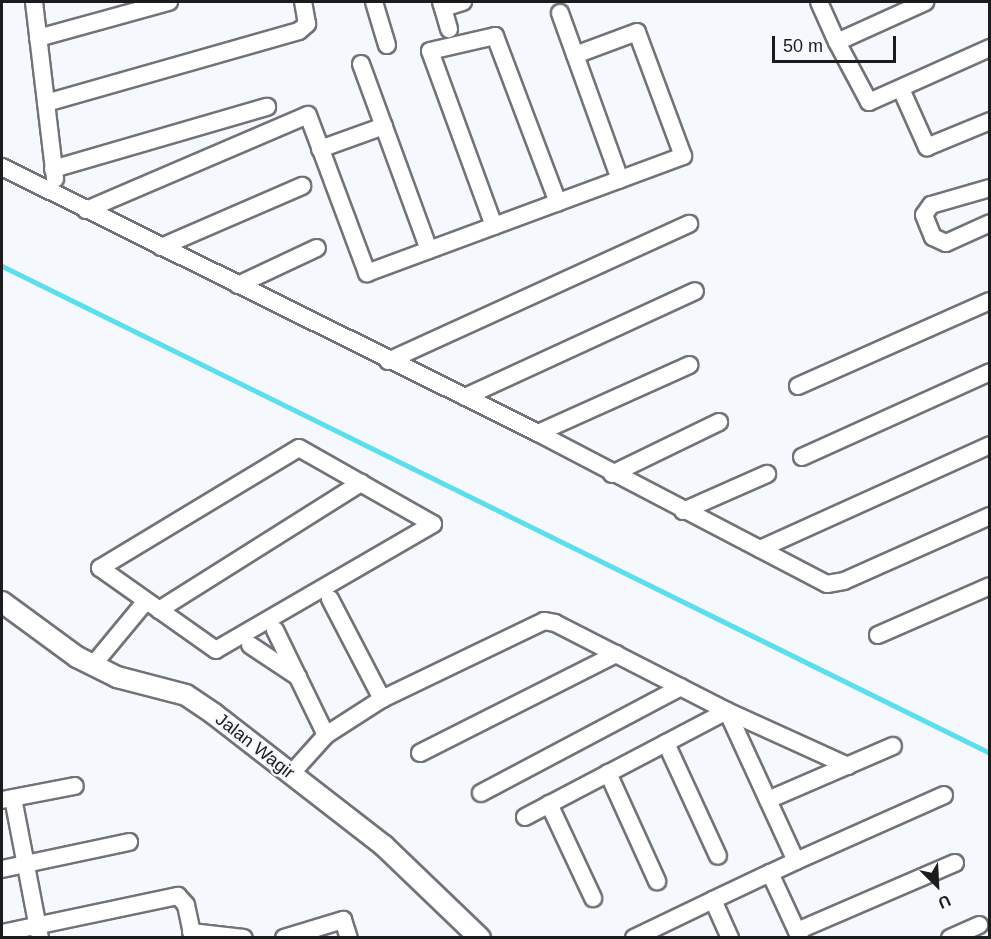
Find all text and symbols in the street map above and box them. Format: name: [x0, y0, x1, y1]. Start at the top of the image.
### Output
scale bar: [775, 24, 900, 62]
text: 50 m: [783, 36, 823, 56]
street label: Jalan Wagir: [211, 708, 299, 784]
north arrow: [907, 855, 967, 915]
text: U: [936, 892, 953, 912]

